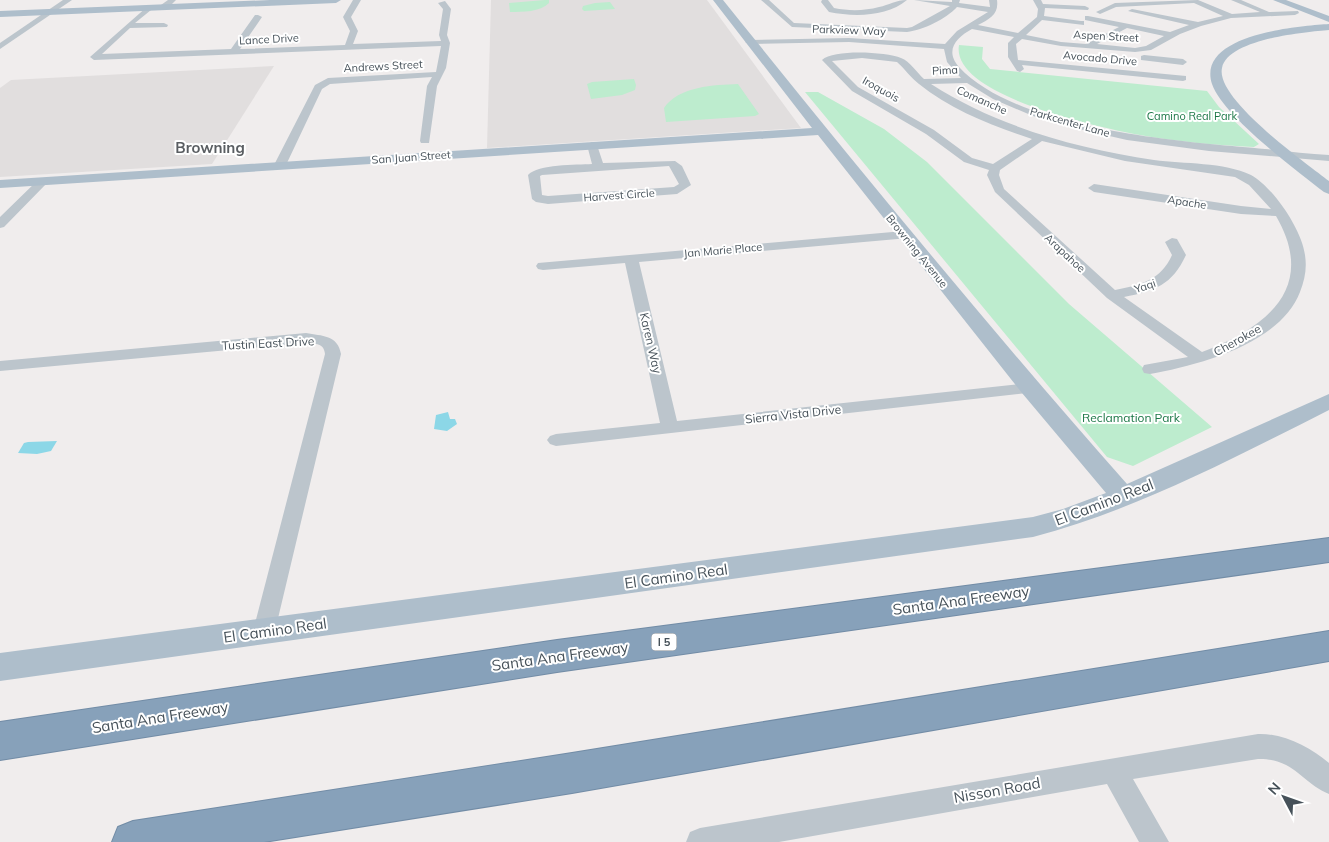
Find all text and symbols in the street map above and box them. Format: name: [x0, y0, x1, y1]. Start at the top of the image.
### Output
street label: Parkview Way: [812, 22, 886, 38]
street label: Aspen Street: [1073, 27, 1139, 45]
street label: Lance Drive: [239, 30, 299, 48]
street label: Avocado Drive: [1062, 48, 1138, 68]
street label: Andrews Street: [343, 57, 423, 75]
street label: Pima: [932, 62, 958, 78]
street label: Iroquois: [860, 73, 902, 105]
street label: Comanche: [954, 83, 1010, 117]
street label: Parkcenter Lane: [1028, 104, 1112, 140]
park label: Camino Real Park: [1147, 109, 1238, 123]
district label: Browning: [175, 138, 245, 157]
street label: San Juan Street: [371, 147, 451, 167]
street label: Harvest Circle: [583, 186, 655, 204]
street label: Apache: [1167, 192, 1207, 212]
street label: Browning Avenue: [883, 211, 951, 291]
street label: Arapahoe: [1042, 231, 1088, 275]
street label: Jan Marie Place: [683, 240, 763, 260]
street label: Yaqi: [1132, 276, 1158, 296]
street label: Karen Way: [637, 311, 665, 375]
street label: Cherokee: [1211, 321, 1263, 359]
street label: Tustin East Drive: [221, 333, 315, 353]
street label: Sierra Vista Drive: [744, 401, 842, 427]
park label: Reclamation Park: [1082, 410, 1181, 425]
street label: El Camino Real: [1052, 474, 1156, 530]
street label: El Camino Real: [623, 559, 729, 593]
street label: Santa Ana Freeway: [892, 581, 1031, 619]
street label: El Camino Real: [222, 613, 328, 647]
road number: I 5: [652, 634, 676, 650]
street label: Santa Ana Freeway: [491, 637, 630, 675]
street label: Santa Ana Freeway: [91, 697, 229, 737]
north arrow: [1259, 772, 1309, 822]
street label: Nisson Road: [952, 773, 1042, 807]
text: N: [1264, 779, 1284, 798]

